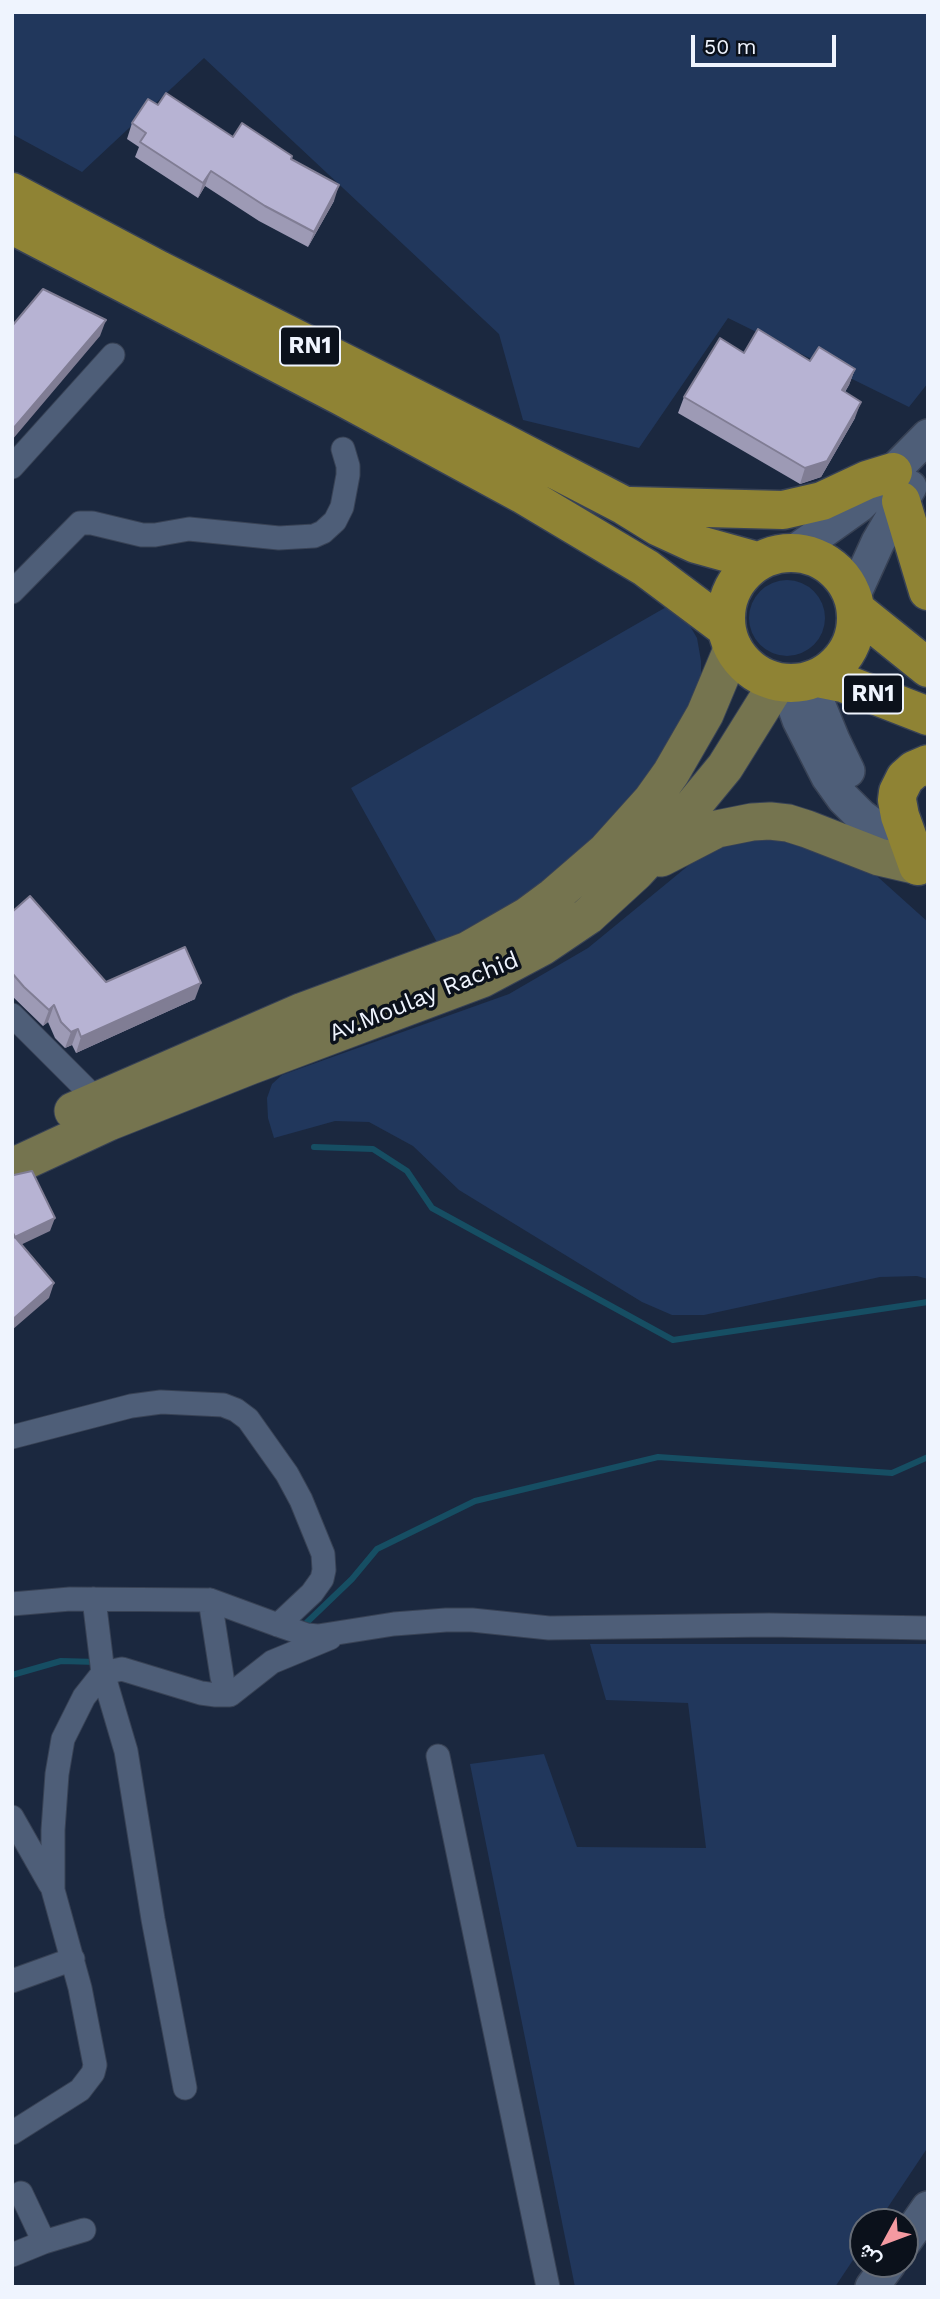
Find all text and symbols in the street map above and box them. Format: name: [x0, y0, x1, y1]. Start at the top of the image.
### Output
scale bar: [695, 21, 840, 65]
text: 50 m: [704, 34, 756, 59]
road number: RN1: [280, 326, 340, 366]
road number: RN1: [843, 674, 903, 714]
street label: Av.Moulay Rachid: [325, 946, 523, 1048]
north arrow: [849, 2208, 919, 2278]
text: ش: [853, 2240, 885, 2272]

